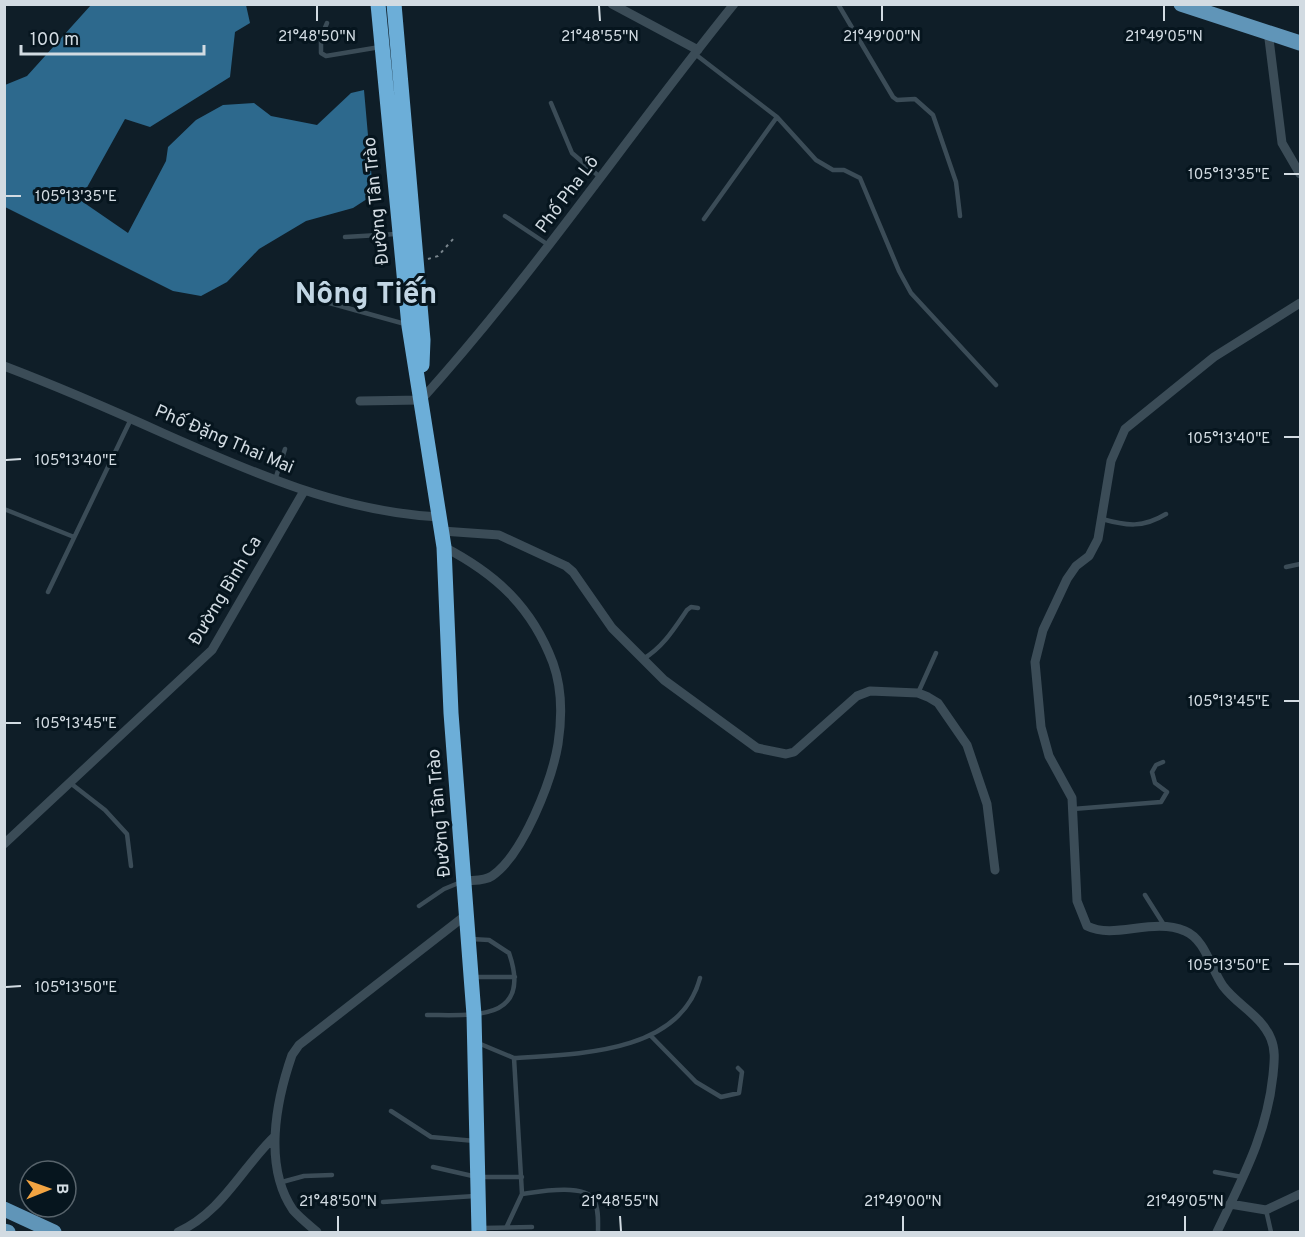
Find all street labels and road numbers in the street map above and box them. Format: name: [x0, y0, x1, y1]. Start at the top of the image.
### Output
street label: Đường Tân Trào: [359, 136, 395, 266]
street label: Phố Pha Lô: [530, 151, 605, 238]
street label: Phố Đặng Thai Mai: [151, 399, 297, 480]
street label: Đường Bình Ca: [184, 532, 268, 650]
street label: Đường Tân Trào: [423, 748, 457, 878]

